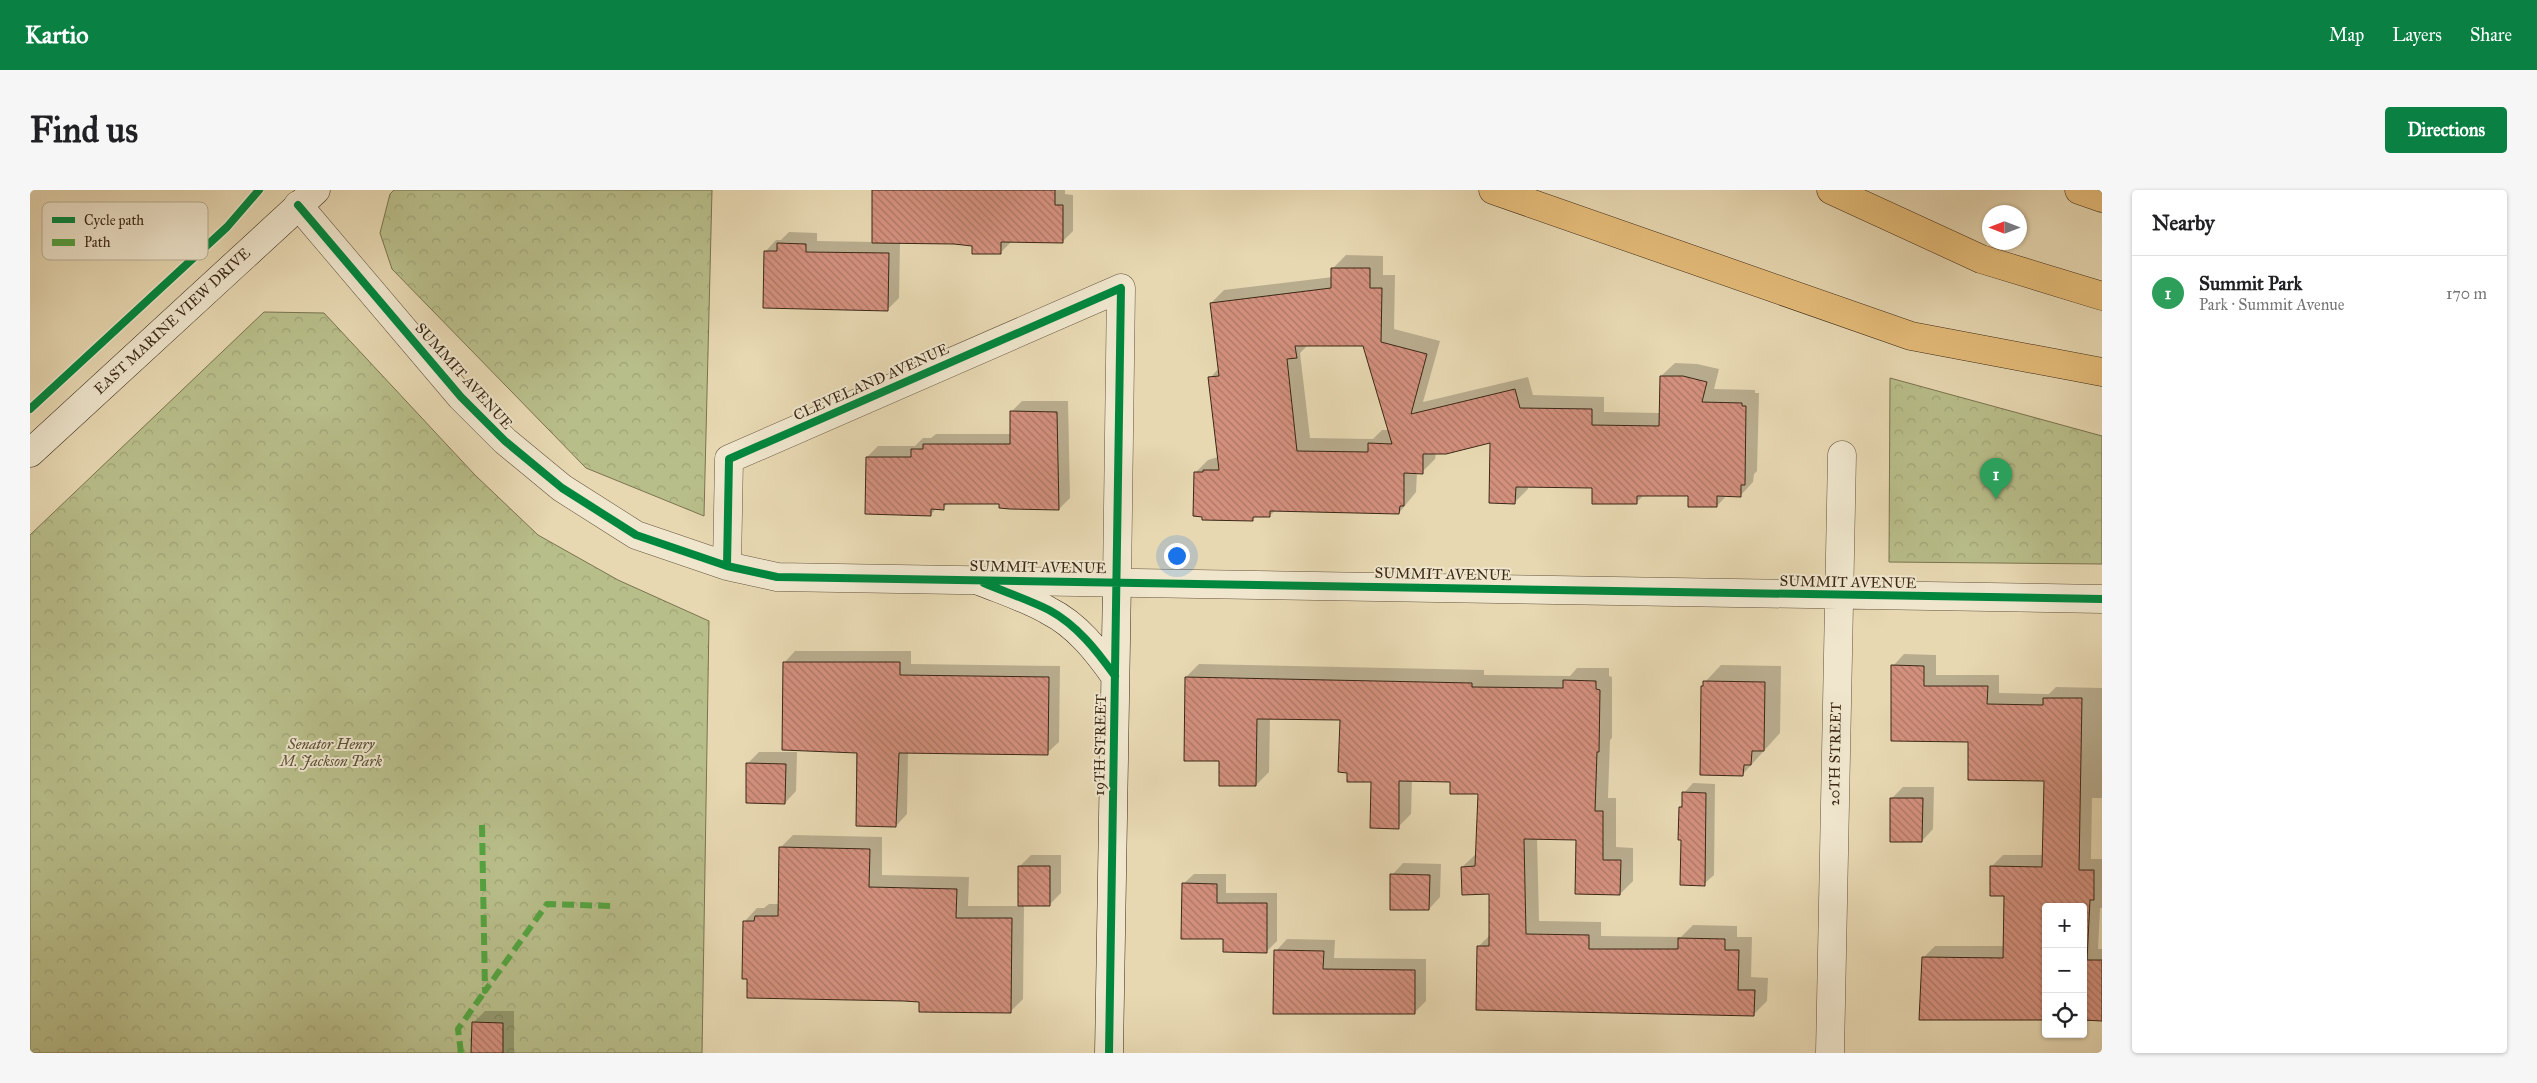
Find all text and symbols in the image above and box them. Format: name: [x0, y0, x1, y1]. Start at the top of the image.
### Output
text: Kartio: [25, 20, 88, 50]
text: Map: [2329, 24, 2364, 46]
text: Layers: [2392, 24, 2442, 46]
text: Share: [2470, 24, 2512, 46]
button: Directions: [2385, 107, 2507, 153]
text: Find us: [30, 109, 138, 152]
legend: [42, 202, 208, 260]
north arrow: [1982, 205, 2027, 250]
text: Nearby: [2152, 210, 2215, 236]
text: Cycle path: [84, 212, 144, 229]
text: Path: [84, 234, 111, 251]
street label: EAST MARINE VIEW DRIVE: [90, 244, 254, 398]
text: Summit Park: [2199, 272, 2302, 295]
text: 1: [2165, 284, 2171, 303]
text: 170 m: [2446, 284, 2487, 303]
text: Park · Summit Avenue: [2199, 295, 2344, 314]
street label: SUMMIT AVENUE: [412, 319, 517, 433]
street label: CLEVELAND AVENUE: [791, 340, 952, 424]
pin: 1: [1980, 458, 2012, 499]
your location: [1164, 543, 1190, 569]
street label: SUMMIT AVENUE: [969, 557, 1107, 577]
street label: SUMMIT AVENUE: [1374, 564, 1512, 584]
street label: SUMMIT AVENUE: [1779, 572, 1917, 592]
street label: 19TH STREET: [1090, 694, 1110, 796]
street label: 20TH STREET: [1825, 702, 1845, 806]
park label: Senator Henry M. Jackson Park: [278, 735, 382, 770]
map controls: [2042, 903, 2087, 1038]
button: +: [2042, 903, 2087, 948]
button: −: [2042, 948, 2087, 993]
button: locate: [2042, 993, 2087, 1038]

